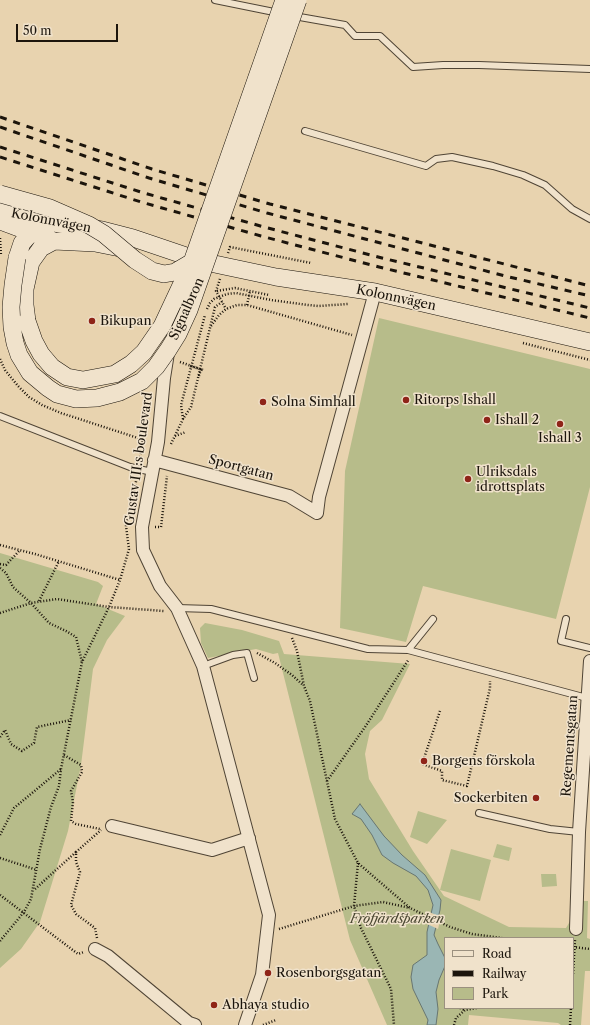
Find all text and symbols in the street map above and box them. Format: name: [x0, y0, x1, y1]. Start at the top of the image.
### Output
scale bar: [18, 16, 120, 42]
text: 50 m: [23, 23, 52, 38]
street label: Kolonnvägen: [10, 206, 92, 236]
street label: Signalbron: [166, 275, 208, 343]
street label: Kolonnvägen: [355, 282, 437, 314]
place label: Bikupan: [100, 313, 152, 329]
marker: Bikupan: [87, 316, 97, 326]
street label: Gustav III:s boulevard: [122, 391, 156, 527]
place label: Ritorps Ishall: [414, 392, 496, 408]
place label: Solna Simhall: [271, 394, 356, 410]
marker: Ritorps Ishall: [401, 395, 411, 405]
marker: Solna Simhall: [258, 397, 268, 407]
place label: Ishall 2: [495, 412, 539, 428]
marker: Ishall 2: [482, 415, 492, 425]
marker: Ishall 3: [555, 419, 565, 429]
place label: Ishall 3: [538, 430, 582, 446]
street label: Sportgatan: [207, 452, 275, 484]
place label: Ulriksdals idrottsplats: [476, 464, 545, 495]
marker: Ulriksdals idrottsplats: [463, 474, 473, 484]
street label: Regementsgatan: [559, 695, 581, 797]
place label: Borgens förskola: [432, 753, 535, 769]
marker: Borgens förskola: [419, 756, 429, 766]
place label: Sockerbiten: [454, 790, 528, 806]
marker: Sockerbiten: [531, 793, 541, 803]
park label: Fröfjärdsparken: [350, 911, 444, 927]
legend: [444, 937, 574, 1009]
text: Road: [482, 946, 512, 961]
place label: Rosenborgsgatan: [276, 965, 381, 981]
text: Railway: [482, 966, 527, 981]
marker: Rosenborgsgatan: [263, 968, 273, 978]
text: Park: [482, 986, 508, 1001]
place label: Abhaya studio: [222, 997, 309, 1013]
marker: Abhaya studio: [209, 1000, 219, 1010]

